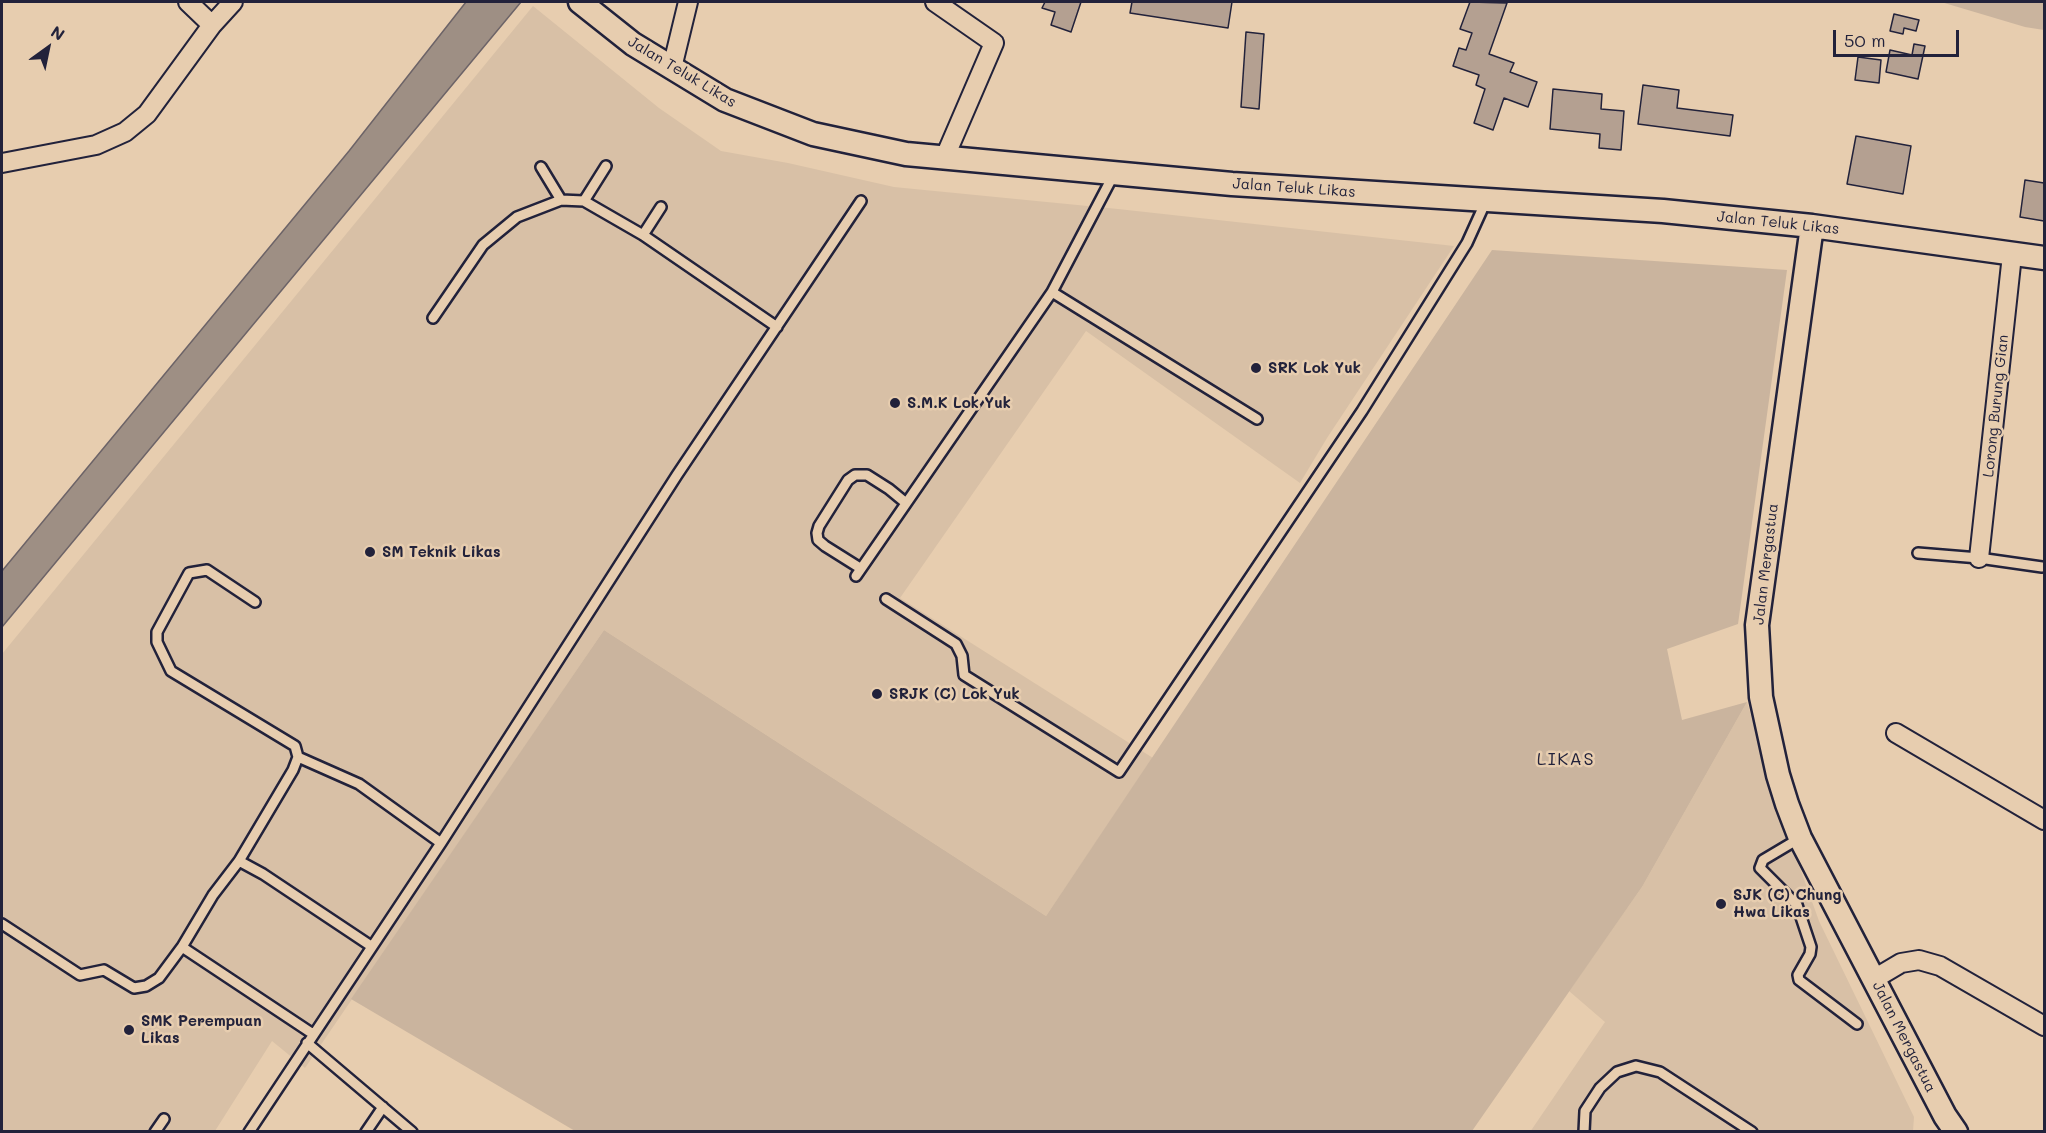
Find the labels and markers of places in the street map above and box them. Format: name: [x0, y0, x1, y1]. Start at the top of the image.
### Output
place label: SRK Lok Yuk: [1268, 359, 1361, 377]
marker: SRK Lok Yuk: [1249, 361, 1263, 375]
place label: S.M.K Lok Yuk: [907, 394, 1011, 412]
marker: S.M.K Lok Yuk: [888, 396, 902, 410]
place label: SM Teknik Likas: [382, 543, 501, 561]
marker: SM Teknik Likas: [363, 545, 377, 559]
place label: SRJK (C) Lok Yuk: [889, 685, 1020, 703]
marker: SRJK (C) Lok Yuk: [870, 687, 884, 701]
place label: SJK (C) Chung Hwa Likas: [1733, 886, 1841, 921]
marker: SJK (C) Chung Hwa Likas: [1714, 897, 1728, 911]
place label: SMK Perempuan Likas: [141, 1012, 262, 1047]
marker: SMK Perempuan Likas: [122, 1023, 136, 1037]

